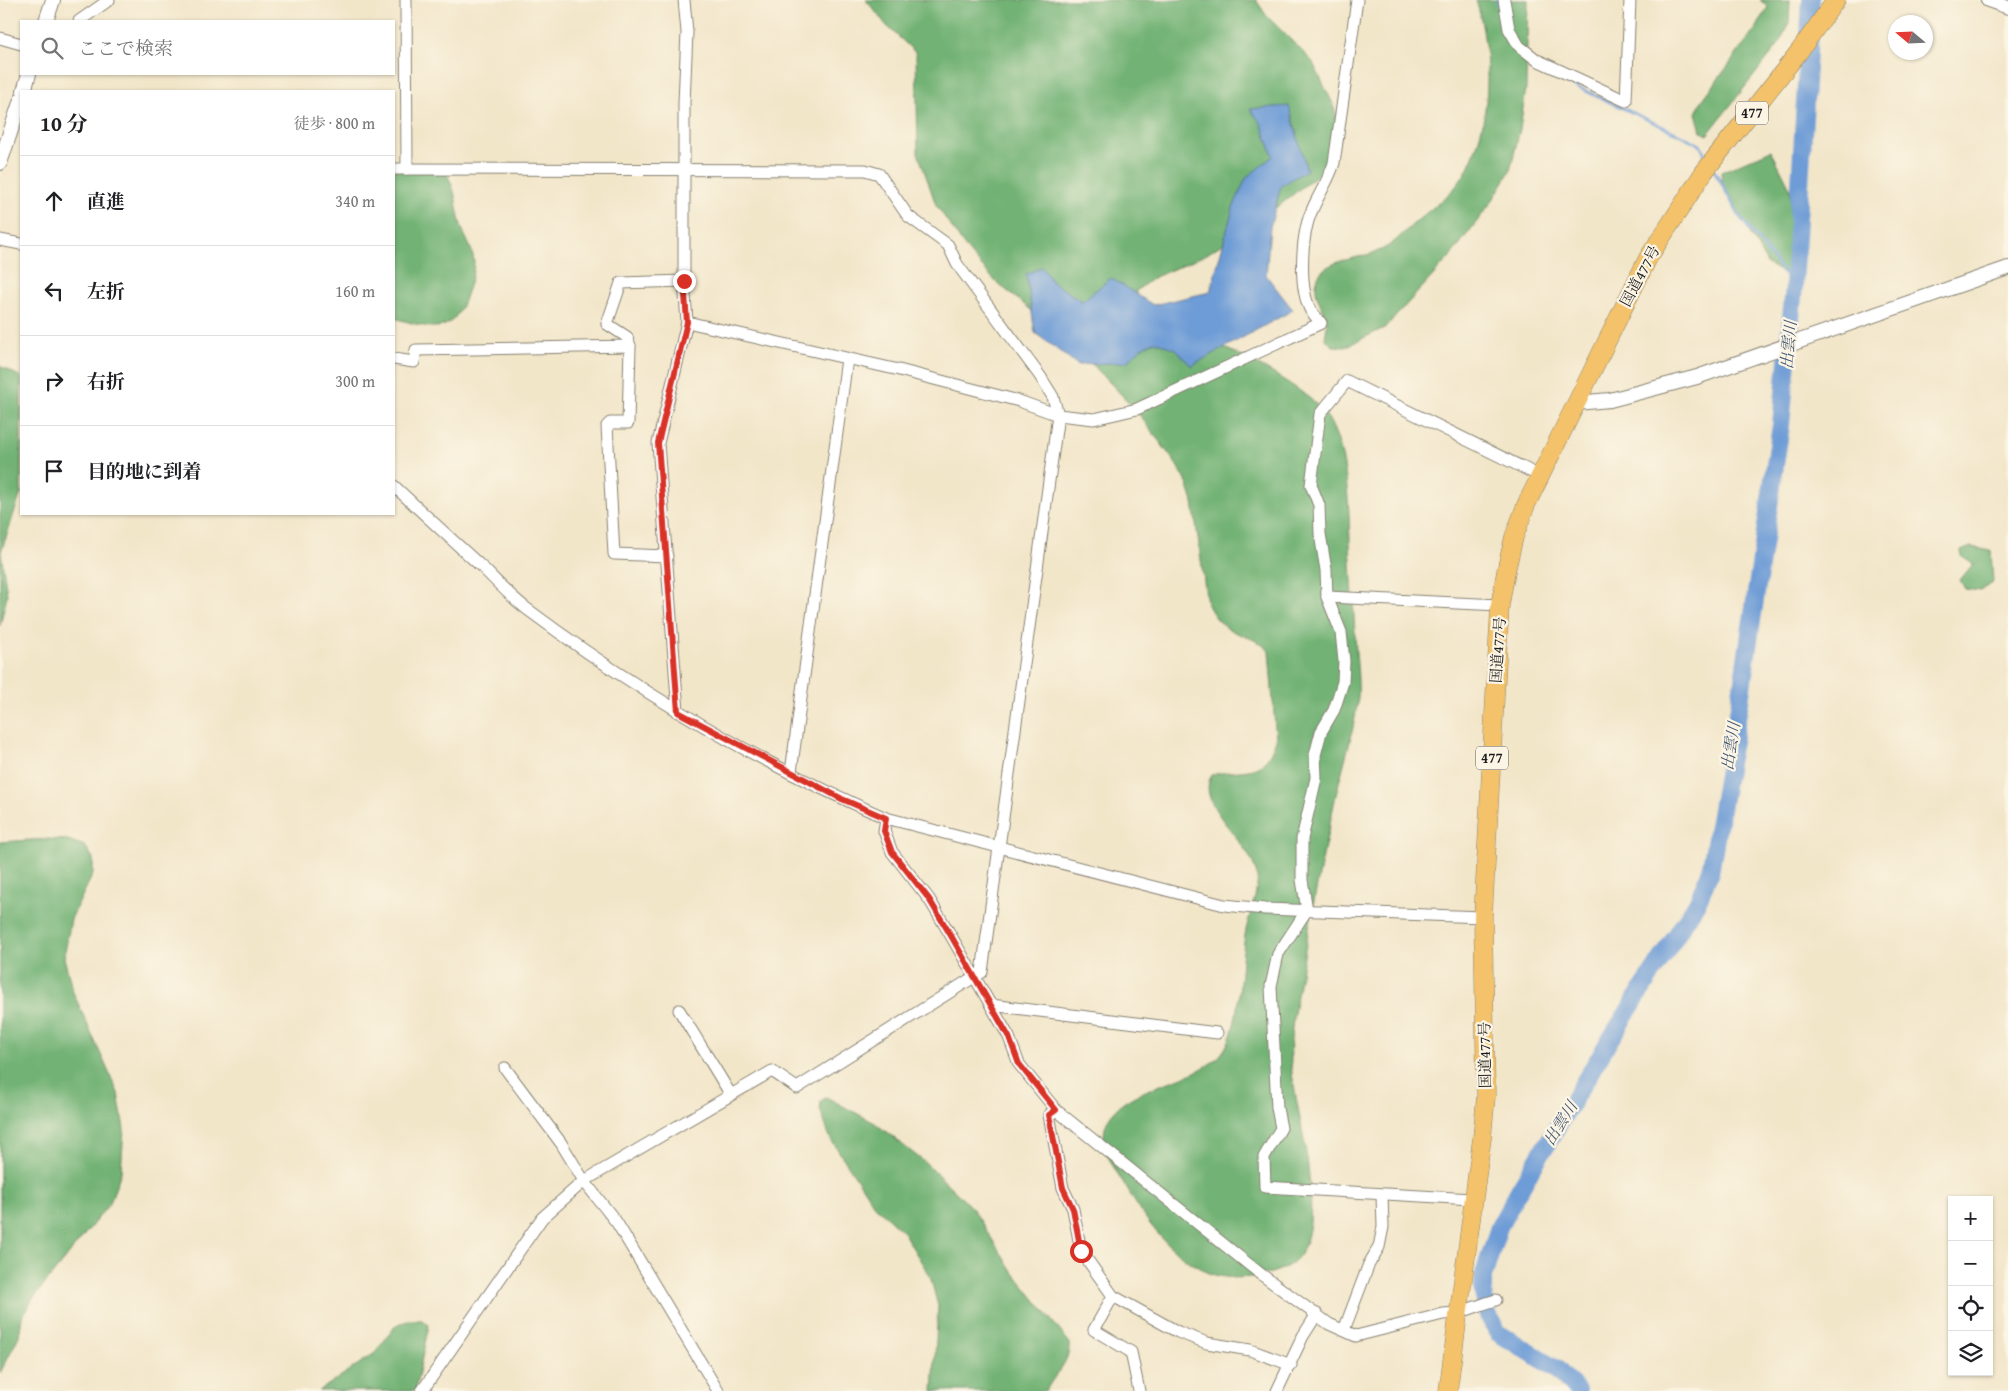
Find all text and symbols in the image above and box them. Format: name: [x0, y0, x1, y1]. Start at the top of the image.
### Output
north arrow: [1888, 15, 1933, 60]
search box: [20, 20, 395, 75]
icon: search: [38, 34, 66, 62]
text: ここで検索: [78, 34, 173, 62]
road number: 477: [1736, 102, 1768, 125]
text: 10 分: [40, 108, 87, 139]
text: 徒歩 · 800 m: [294, 111, 375, 135]
icon: ahead: [40, 187, 68, 215]
text: 直進: [87, 187, 125, 215]
text: 340 m: [335, 189, 375, 213]
street label: 国道477号: [1615, 241, 1664, 310]
route end: [673, 270, 696, 293]
icon: left: [40, 277, 68, 305]
text: 左折: [87, 277, 125, 305]
text: 160 m: [335, 279, 375, 303]
water label: 出雲川: [1774, 318, 1802, 370]
icon: right: [40, 367, 68, 395]
text: 右折: [87, 367, 125, 395]
text: 300 m: [335, 369, 375, 393]
icon: arrive: [40, 457, 68, 485]
text: 目的地に到着: [87, 457, 201, 485]
street label: 国道477号: [1485, 616, 1510, 684]
water label: 出雲川: [1714, 718, 1746, 772]
road number: 477: [1476, 746, 1508, 770]
street label: 国道477号: [1473, 1021, 1496, 1089]
water label: 出雲川: [1537, 1095, 1584, 1150]
map controls: [1948, 1196, 1993, 1376]
button: +: [1948, 1196, 1993, 1241]
route start: [1070, 1240, 1093, 1263]
button: −: [1948, 1241, 1993, 1286]
button: locate: [1948, 1286, 1993, 1331]
button: layers: [1948, 1331, 1993, 1376]

